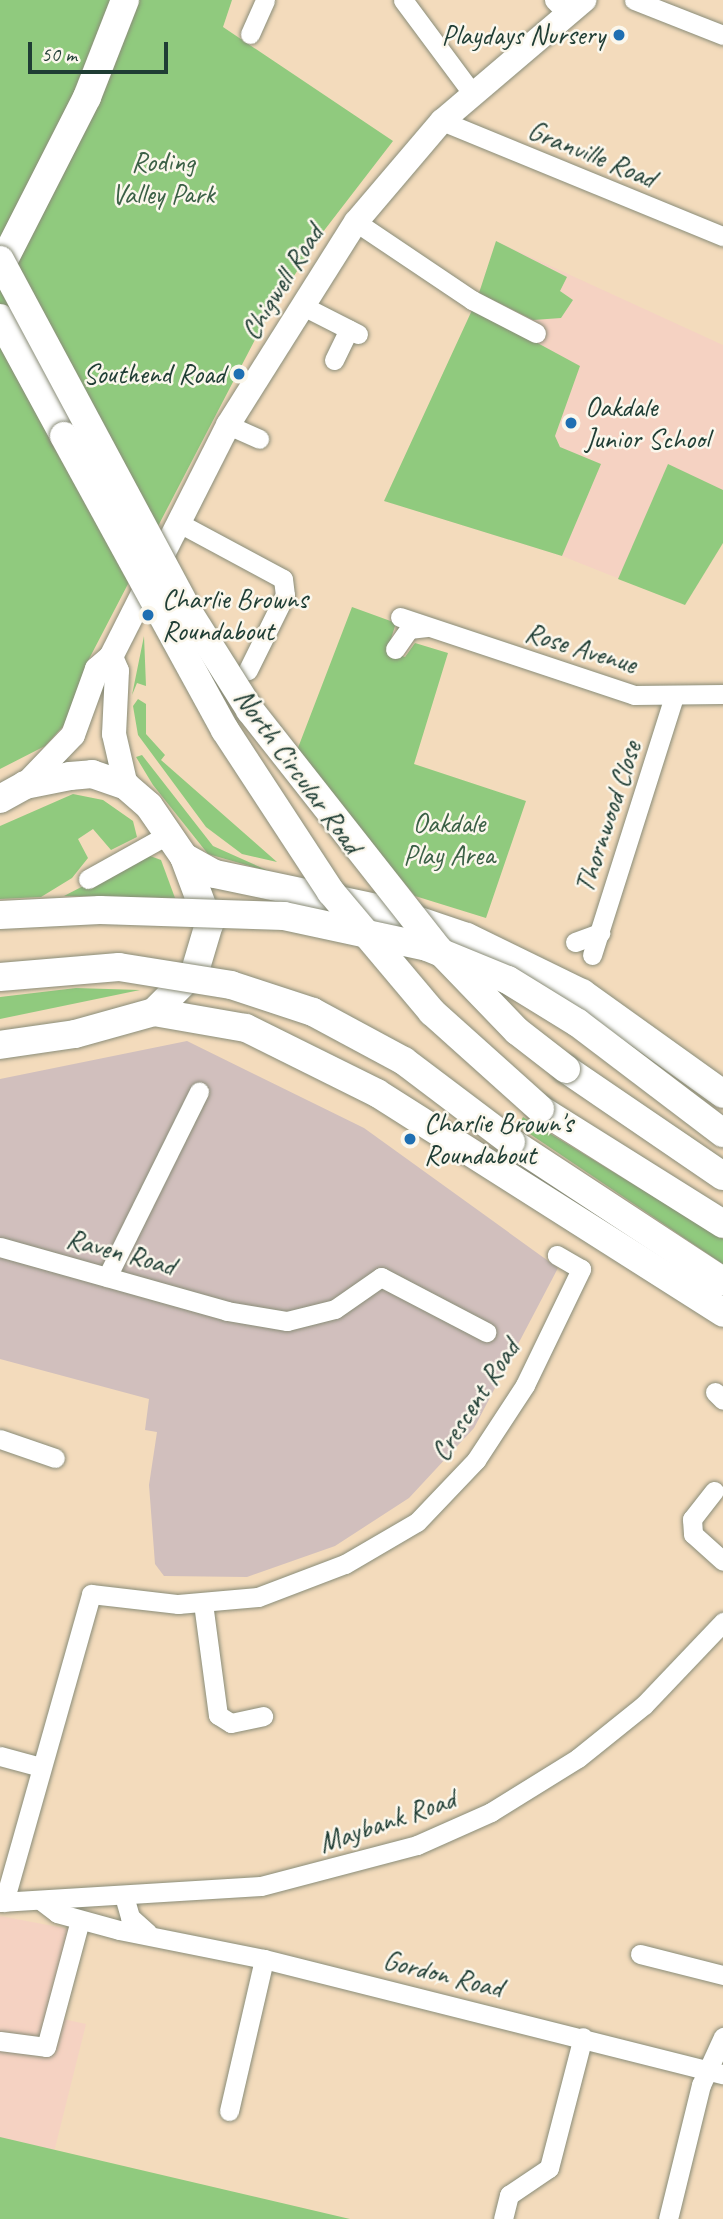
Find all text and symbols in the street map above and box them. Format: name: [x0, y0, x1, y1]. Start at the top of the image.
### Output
place label: Playdays Nursery: [442, 18, 605, 52]
marker: Playdays Nursery: [611, 27, 627, 43]
scale bar: [32, 28, 172, 72]
text: 50 m: [41, 41, 77, 67]
street label: Granville Road: [523, 113, 661, 195]
park label: Roding Valley Park: [111, 145, 215, 211]
street label: Chigwell Road: [234, 219, 330, 345]
place label: Southend Road: [83, 357, 225, 391]
marker: Southend Road: [231, 366, 247, 382]
place label: Oakdale Junior School: [585, 390, 708, 456]
marker: Oakdale Junior School: [563, 415, 579, 431]
place label: Charlie Browns Roundabout: [162, 582, 308, 648]
marker: Charlie Browns Roundabout: [140, 607, 156, 623]
street label: Rose Avenue: [521, 615, 641, 681]
street label: North Circular Road: [227, 683, 369, 859]
street label: Thornwood Close: [568, 737, 648, 897]
park label: Oakdale Play Area: [404, 806, 494, 872]
place label: Charlie Brown's Roundabout: [424, 1106, 573, 1172]
marker: Charlie Brown's Roundabout: [402, 1131, 418, 1147]
street label: Raven Road: [63, 1221, 179, 1283]
street label: Crescent Road: [424, 1333, 526, 1467]
street label: Maybank Road: [315, 1782, 459, 1860]
street label: Gordon Road: [380, 1943, 506, 2005]

